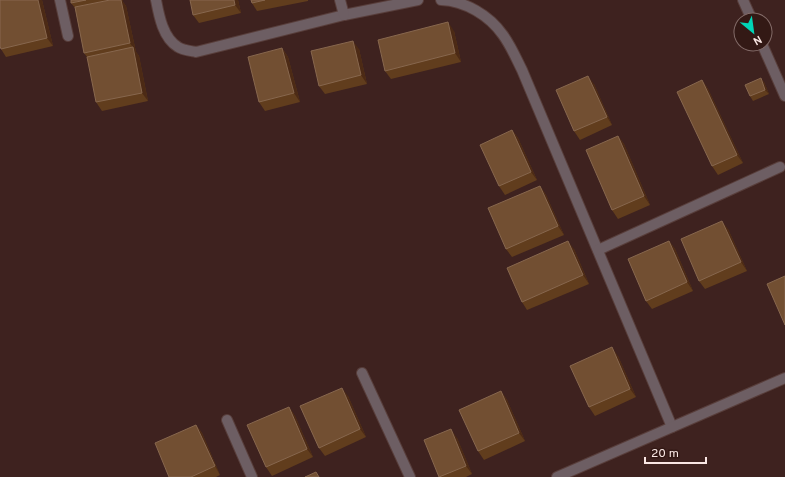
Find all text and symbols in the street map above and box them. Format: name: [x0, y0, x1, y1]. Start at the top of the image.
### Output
north arrow: [733, 12, 773, 52]
text: N: [751, 32, 764, 48]
scale bar: [645, 439, 706, 465]
text: 20 m: [651, 446, 679, 462]

